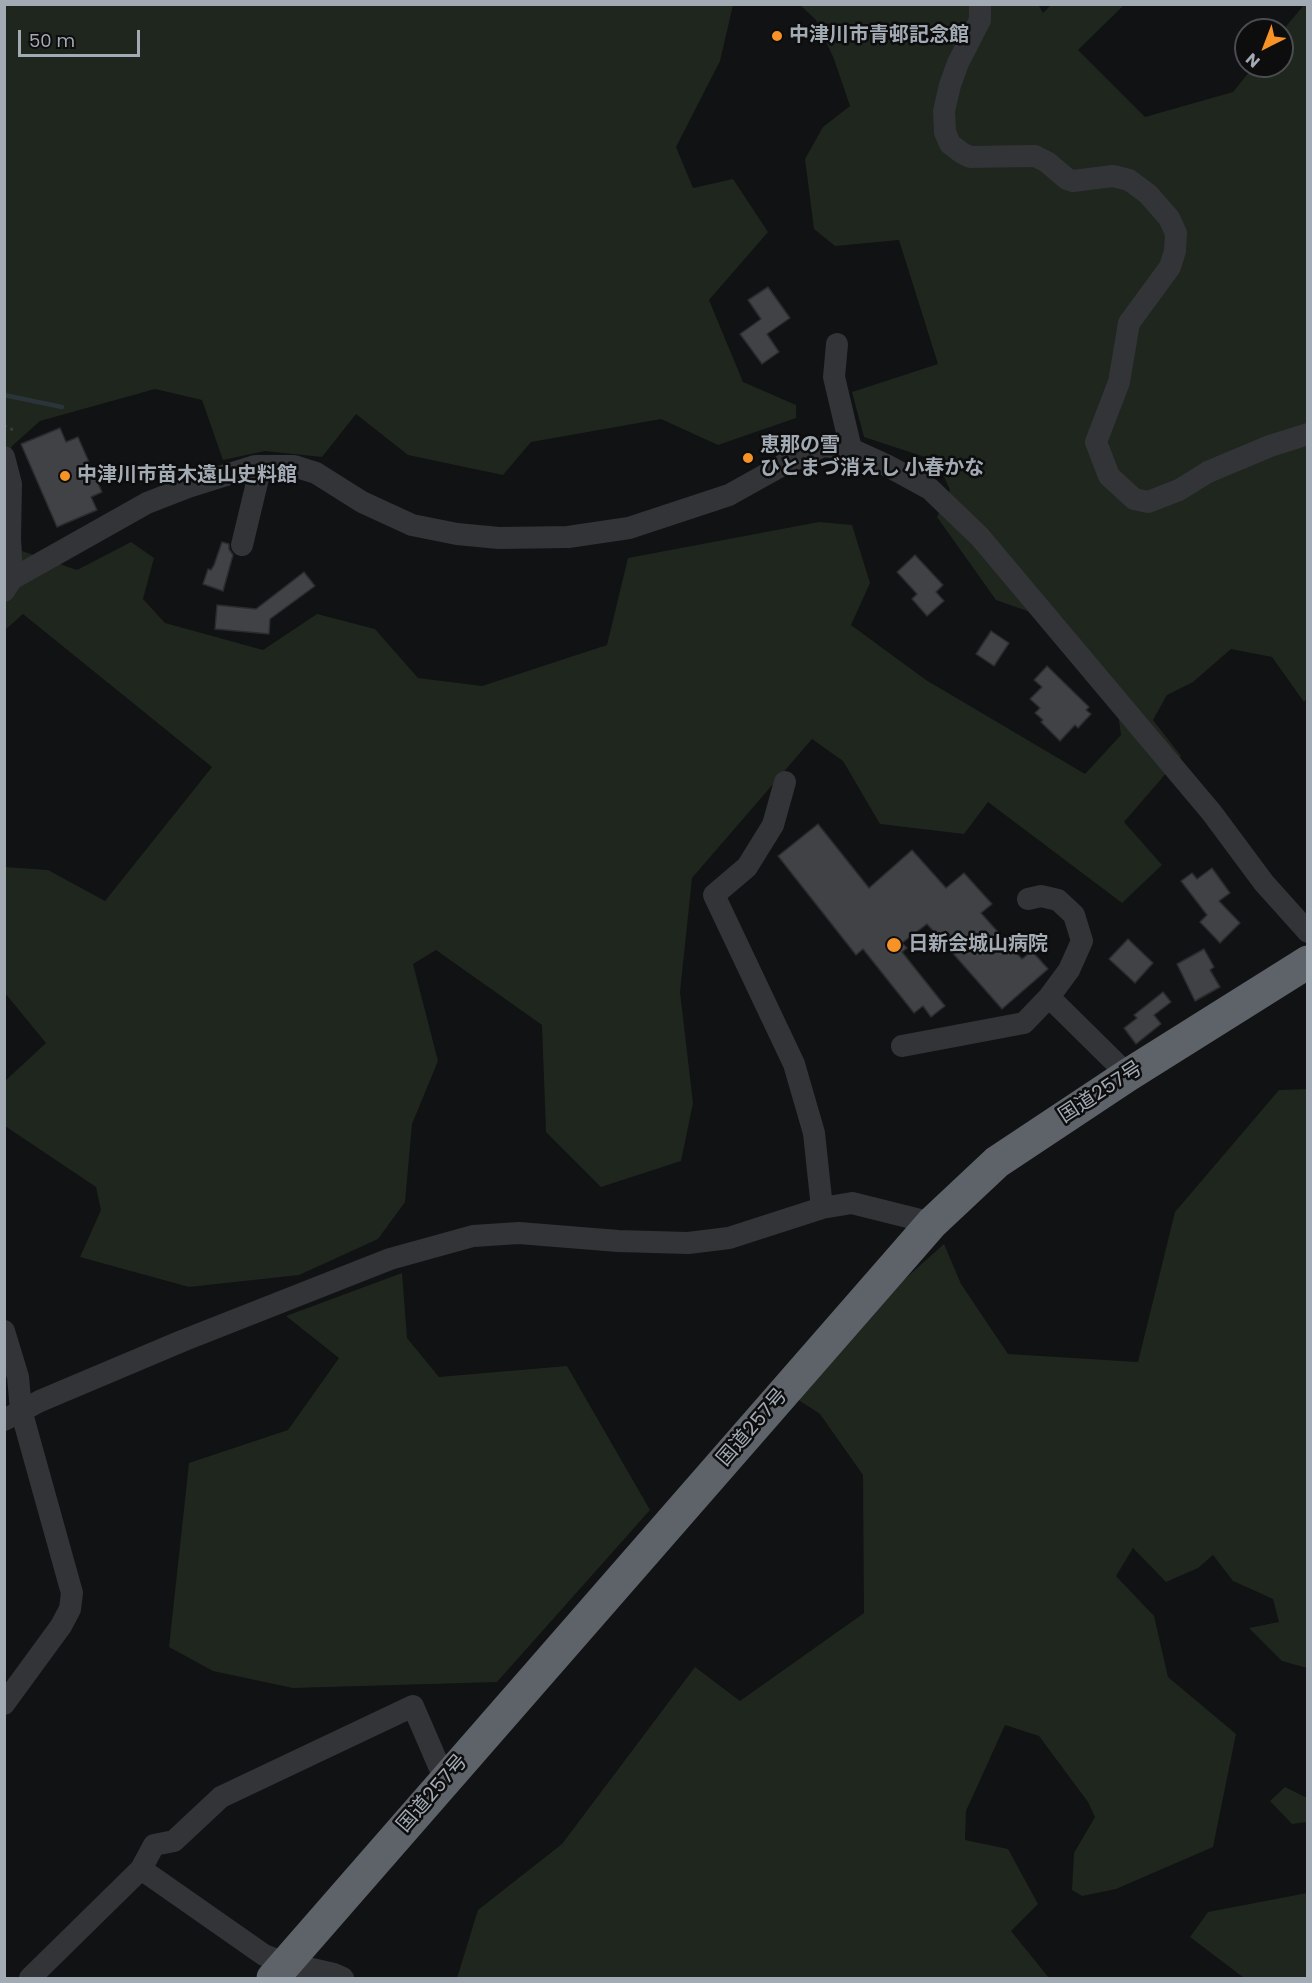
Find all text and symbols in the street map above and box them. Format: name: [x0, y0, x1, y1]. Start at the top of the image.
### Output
scale bar: [21, 18, 142, 56]
north arrow: [1234, 18, 1294, 78]
place label: 中津川市青邨記念館: [789, 24, 969, 48]
text: 50 m: [29, 28, 75, 53]
marker: 中津川市青邨記念館: [770, 29, 784, 43]
text: N: [1241, 48, 1265, 73]
place label: 恵那の雪 ひとまづ消えし 小春かな: [760, 434, 984, 481]
marker: 恵那の雪 ひとまづ消えし 小春かな: [741, 451, 755, 465]
place label: 中津川市苗木遠山史料館: [77, 464, 297, 488]
marker: 中津川市苗木遠山史料館: [58, 469, 72, 483]
place label: 日新会城山病院: [908, 933, 1048, 957]
marker: 日新会城山病院: [885, 936, 903, 954]
street label: 国道257号: [1055, 1057, 1147, 1129]
street label: 国道257号: [713, 1384, 793, 1472]
street label: 国道257号: [393, 1750, 473, 1838]

